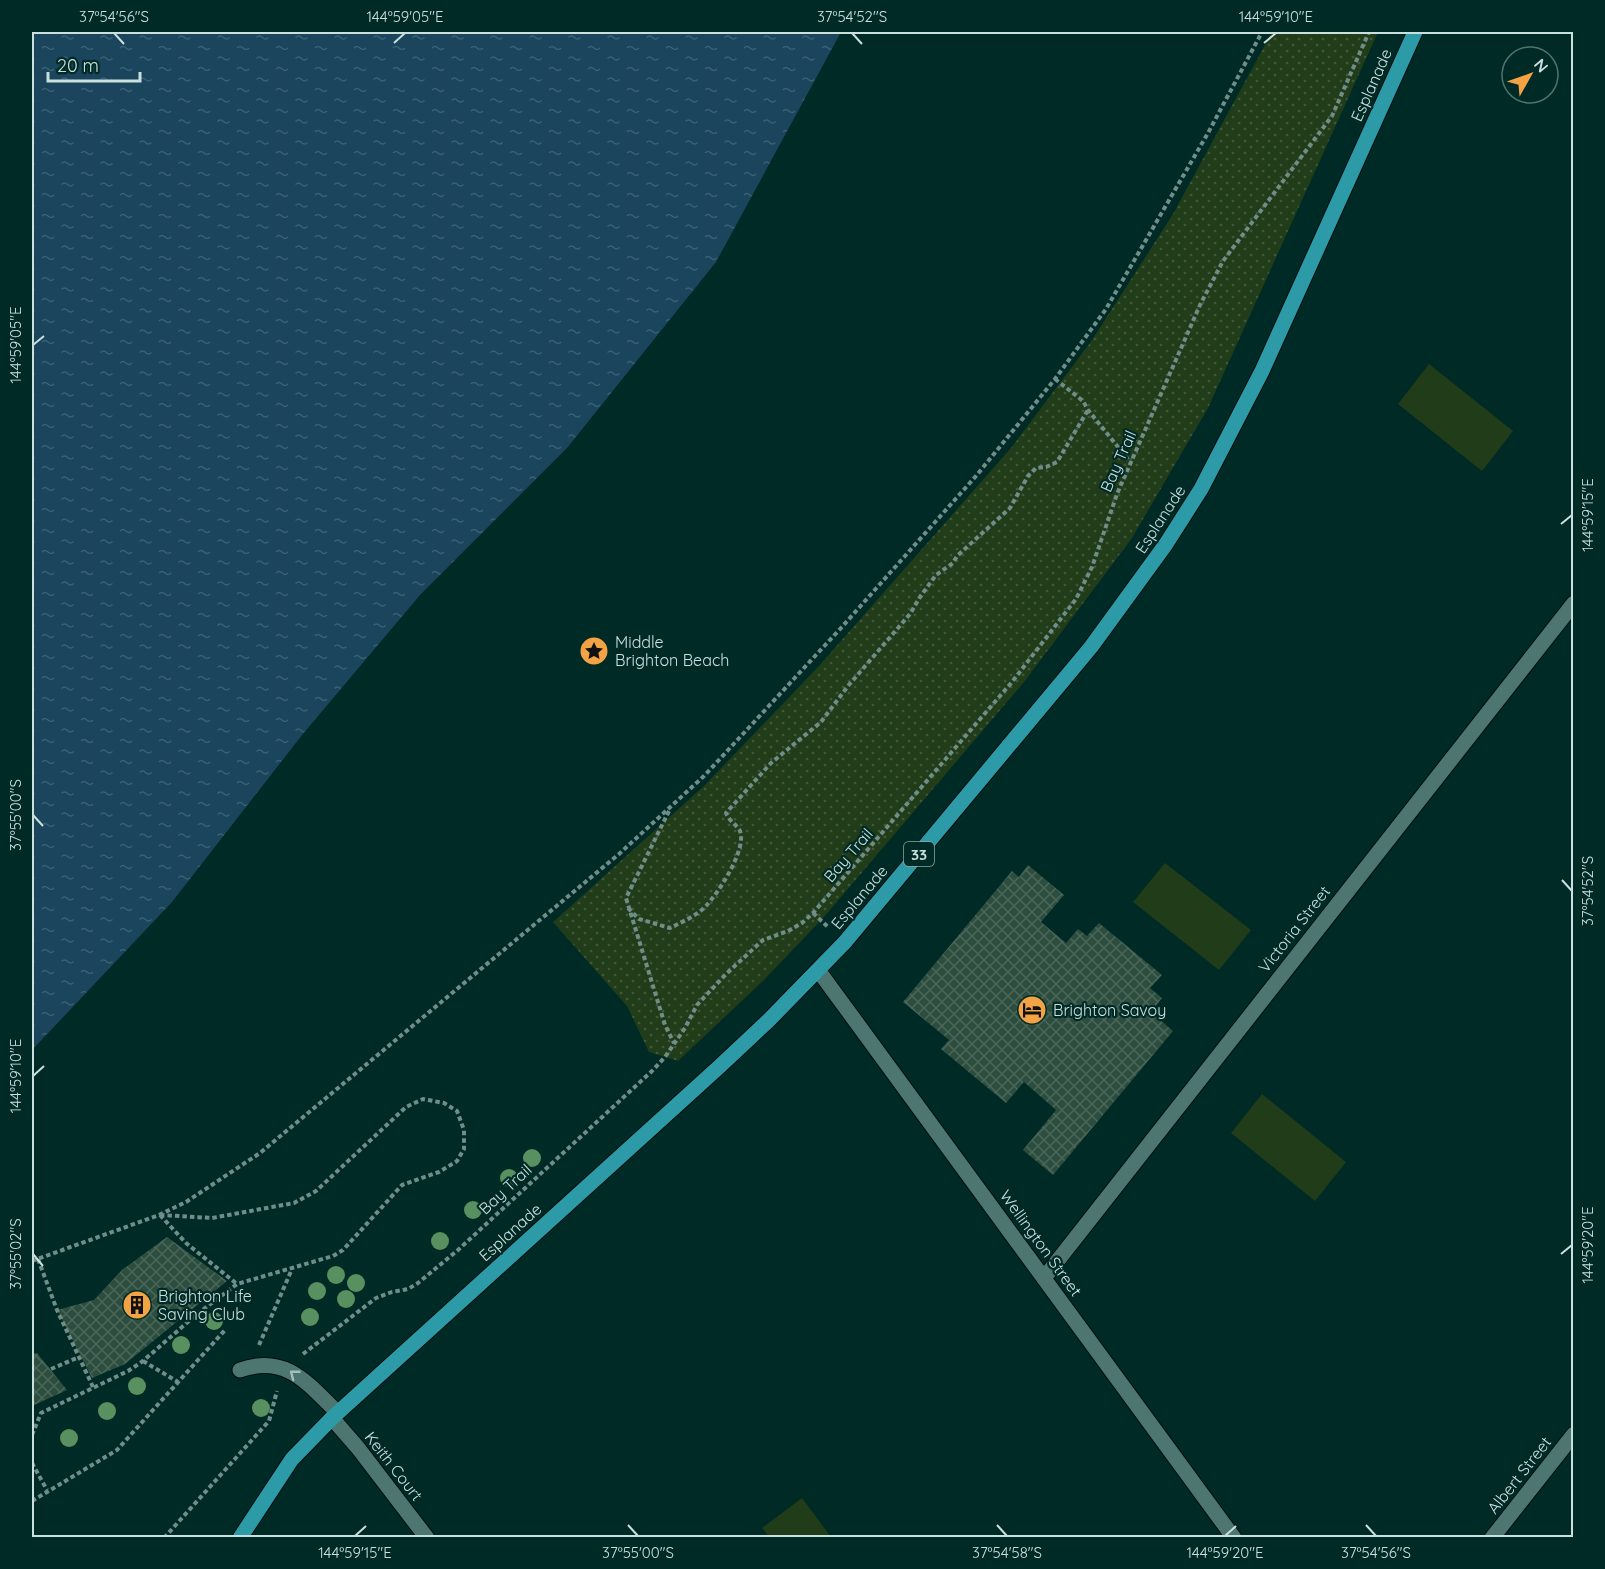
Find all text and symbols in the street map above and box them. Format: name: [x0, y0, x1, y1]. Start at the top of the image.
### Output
text: 37°54'56"S: [79, 7, 149, 26]
text: 144°59'05"E: [367, 7, 443, 26]
text: 37°54'52"S: [817, 7, 887, 26]
text: 144°59'10"E: [1239, 7, 1313, 26]
scale bar: [48, 45, 140, 83]
north arrow: [1500, 45, 1560, 105]
street label: Esplanade: [1346, 46, 1396, 124]
text: 20 m: [57, 54, 99, 77]
text: N: [1530, 54, 1553, 76]
text: 144°59'05"E: [6, 307, 25, 383]
street label: Bay Trail: [1096, 427, 1140, 495]
text: 144°59'15"E: [1578, 478, 1597, 552]
street label: Esplanade: [1131, 481, 1189, 557]
place label: Middle Brighton Beach: [615, 632, 729, 670]
place icon: Middle Brighton Beach: [578, 635, 610, 667]
text: 37°55'00"S: [6, 779, 25, 851]
street label: Bay Trail: [819, 824, 877, 886]
road number: 33: [904, 842, 934, 866]
text: 37°54'52"S: [1578, 856, 1597, 926]
street label: Esplanade: [826, 861, 892, 933]
street label: Victoria Street: [1254, 882, 1334, 976]
hotel icon: Brighton Savoy: [1016, 994, 1048, 1026]
place label: Brighton Savoy: [1053, 1000, 1166, 1020]
text: 144°59'10"E: [6, 1039, 25, 1113]
street label: Bay Trail: [474, 1160, 536, 1218]
street label: Wellington Street: [996, 1186, 1086, 1300]
street label: Esplanade: [475, 1199, 545, 1265]
text: 144°59'20"E: [1578, 1206, 1597, 1284]
text: 37°55'02"S: [6, 1218, 25, 1290]
place label: Brighton Life Saving Club: [158, 1286, 252, 1324]
building icon: Brighton Life Saving Club: [121, 1289, 153, 1321]
one-way arrow: [290, 1371, 301, 1382]
street label: Keith Court: [361, 1427, 427, 1505]
street label: Albert Street: [1483, 1432, 1555, 1518]
text: 144°59'15"E: [318, 1543, 392, 1562]
text: 37°55'00"S: [602, 1543, 674, 1562]
text: 37°54'58"S: [972, 1543, 1042, 1562]
text: 144°59'20"E: [1186, 1543, 1264, 1562]
text: 37°54'56"S: [1341, 1543, 1411, 1562]

